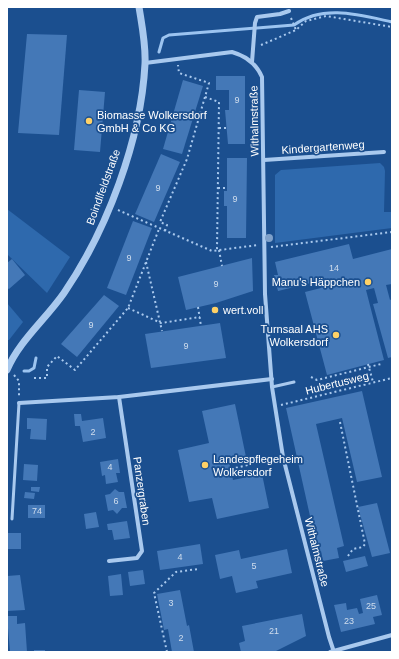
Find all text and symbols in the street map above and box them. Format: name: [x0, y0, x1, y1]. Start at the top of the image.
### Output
street label: Withalmstraße: [247, 85, 261, 157]
house number: 9: [234, 95, 240, 105]
place label: Biomasse Wolkersdorf GmbH & Co KG: [97, 109, 208, 134]
marker: Biomasse Wolkersdorf GmbH & Co KG: [84, 116, 94, 126]
street label: Kindergartenweg: [281, 138, 365, 156]
street label: Boindlfeldstraße: [84, 148, 122, 226]
house number: 9: [155, 183, 161, 193]
house number: 9: [232, 194, 238, 204]
house number: 9: [126, 253, 132, 263]
house number: 14: [329, 263, 339, 273]
place label: Manu's Häppchen: [272, 276, 360, 288]
marker: Manu's Häppchen: [363, 277, 373, 287]
house number: 9: [213, 279, 219, 289]
place label: wert.voll: [222, 304, 263, 316]
marker: wert.voll: [210, 305, 220, 315]
house number: 9: [88, 320, 94, 330]
place label: Turnsaal AHS Wolkersdorf: [261, 323, 329, 348]
marker: Turnsaal AHS Wolkersdorf: [331, 330, 341, 340]
house number: 9: [183, 341, 189, 351]
street label: Hubertusweg: [304, 369, 370, 397]
house number: 2: [90, 427, 96, 437]
place label: Landespflegeheim Wolkersdorf: [213, 453, 303, 478]
street label: Panzergraben: [131, 456, 153, 526]
marker: Landespflegeheim Wolkersdorf: [200, 460, 210, 470]
house number: 4: [107, 462, 113, 472]
house number: 6: [113, 496, 119, 506]
house number: 74: [32, 506, 42, 516]
street label: Withalmstraße: [303, 516, 331, 588]
house number: 4: [177, 552, 183, 562]
house number: 5: [251, 561, 257, 571]
house number: 3: [168, 598, 174, 608]
house number: 25: [366, 601, 376, 611]
house number: 23: [344, 616, 354, 626]
house number: 21: [269, 626, 279, 636]
house number: 2: [178, 633, 184, 643]

